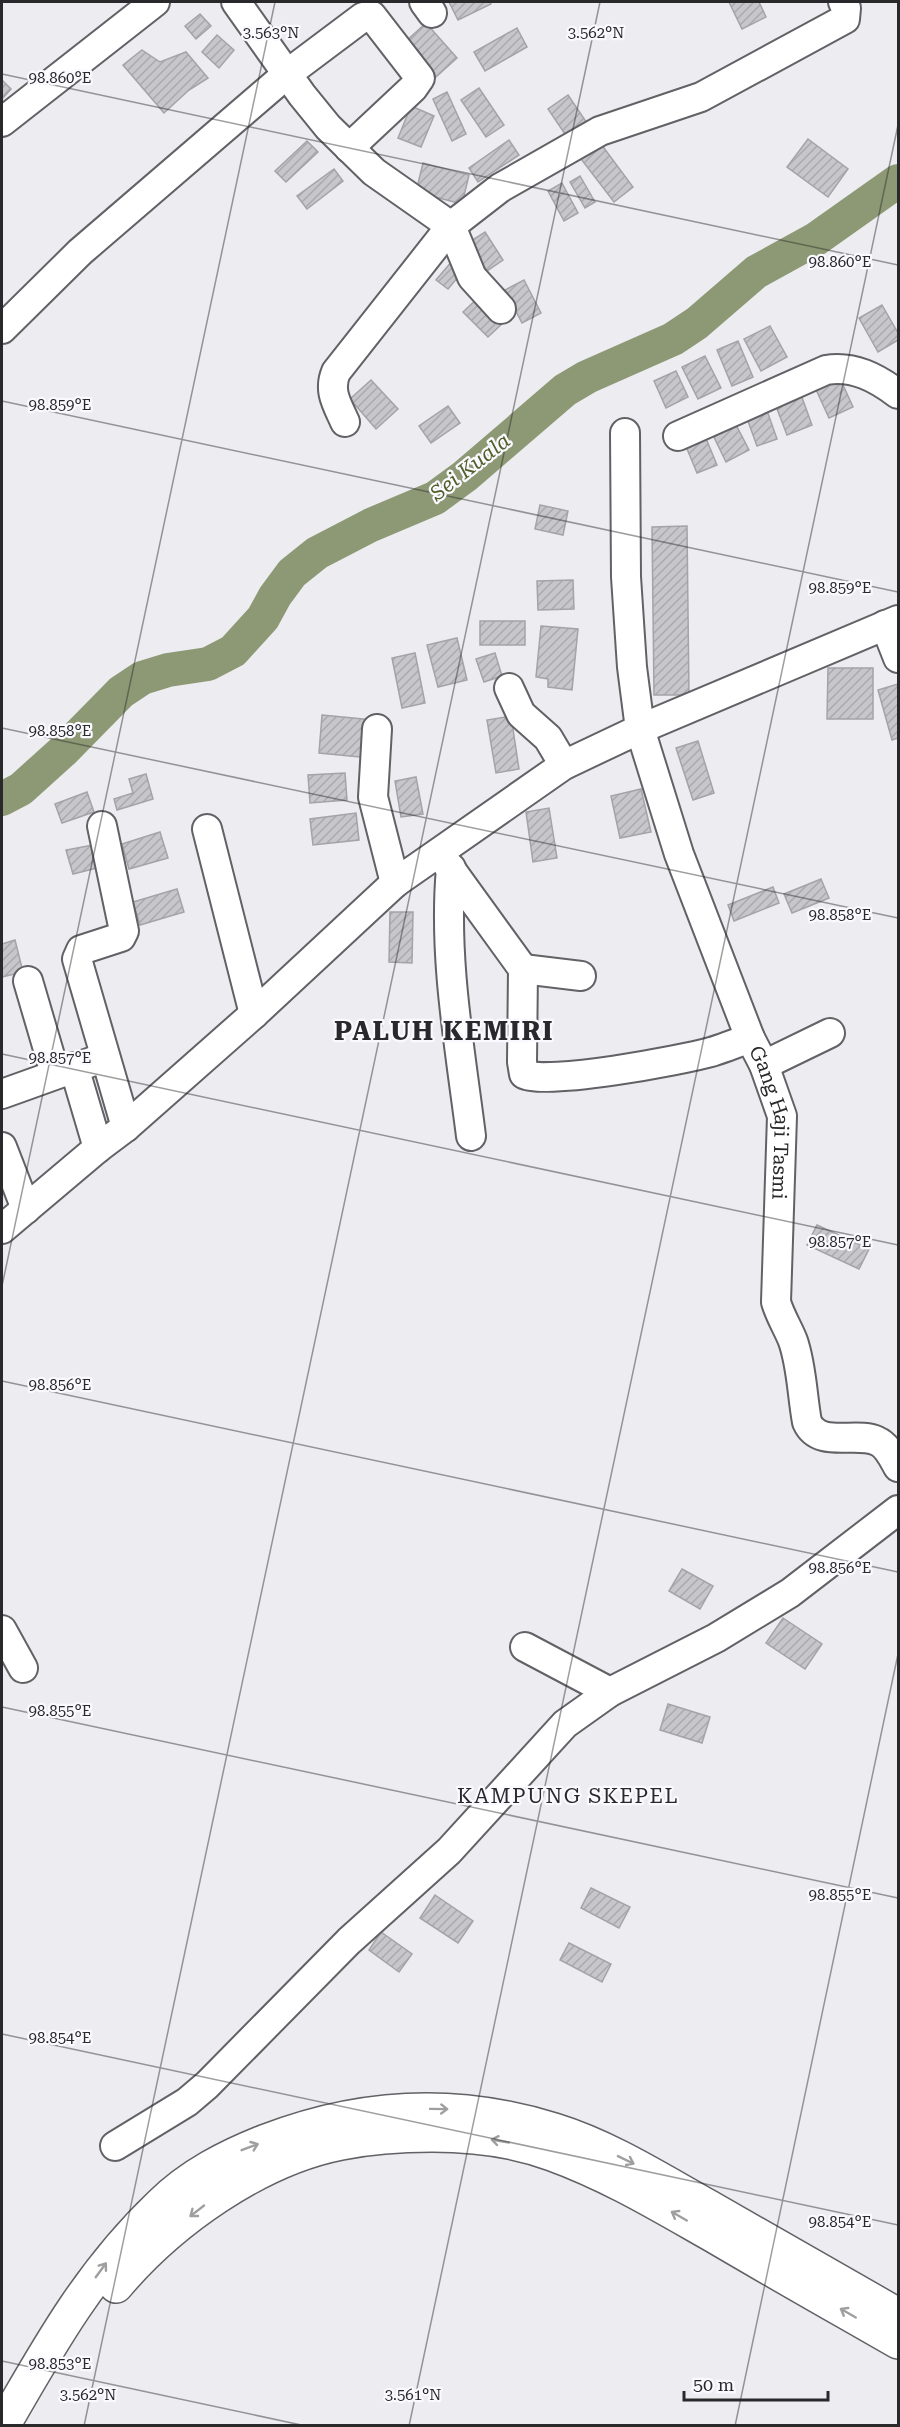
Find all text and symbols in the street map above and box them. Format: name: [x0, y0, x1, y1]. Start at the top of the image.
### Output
text: 3.563°N: [243, 24, 299, 42]
text: 3.562°N: [568, 24, 624, 42]
text: 98.860°E: [29, 69, 91, 87]
text: 98.860°E: [809, 253, 871, 271]
text: 98.859°E: [29, 396, 91, 414]
water label: Sei Kuala: [425, 428, 515, 506]
text: 98.859°E: [809, 579, 871, 597]
text: 98.858°E: [29, 722, 91, 740]
text: 98.858°E: [809, 906, 871, 924]
district label: PALUH KEMIRI: [334, 1016, 554, 1046]
street label: Gang Haji Tasmi: [744, 1042, 794, 1200]
text: 98.857°E: [29, 1049, 91, 1067]
text: 98.857°E: [809, 1233, 871, 1251]
text: 98.856°E: [29, 1376, 91, 1394]
text: 98.856°E: [809, 1559, 871, 1577]
text: 98.855°E: [29, 1702, 91, 1720]
district label: KAMPUNG SKEPEL: [457, 1784, 679, 1808]
text: 98.855°E: [809, 1886, 871, 1904]
text: 98.854°E: [29, 2029, 91, 2047]
one-way arrow: [429, 2104, 449, 2115]
one-way arrow: [491, 2135, 510, 2146]
one-way arrow: [240, 2141, 258, 2152]
one-way arrow: [616, 2155, 634, 2167]
one-way arrow: [189, 2205, 205, 2218]
one-way arrow: [671, 2210, 688, 2222]
text: 98.854°E: [809, 2213, 871, 2231]
one-way arrow: [95, 2262, 107, 2278]
one-way arrow: [840, 2307, 857, 2319]
text: 98.853°E: [29, 2355, 91, 2373]
scale bar: [684, 2364, 828, 2402]
text: 50 m: [693, 2374, 734, 2395]
text: 3.562°N: [60, 2386, 116, 2404]
text: 3.561°N: [385, 2386, 441, 2404]

